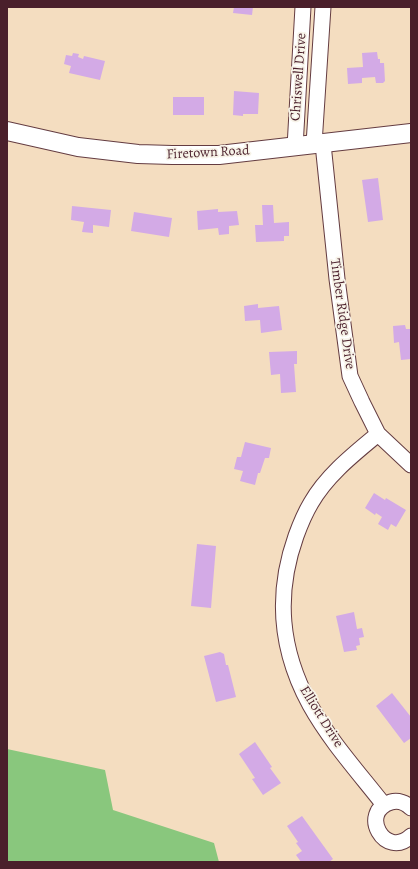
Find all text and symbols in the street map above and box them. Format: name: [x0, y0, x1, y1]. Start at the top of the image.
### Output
street label: Chriswell Drive: [288, 32, 310, 122]
street label: Firetown Road: [166, 142, 250, 164]
street label: Timber Ridge Drive: [326, 258, 358, 370]
street label: Elliott Drive: [295, 683, 347, 751]

